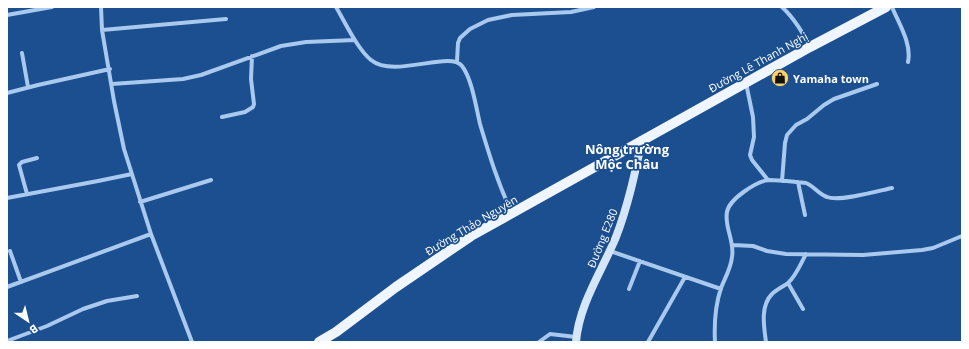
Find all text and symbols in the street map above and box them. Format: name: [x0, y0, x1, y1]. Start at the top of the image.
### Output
street label: Đường Lê Thanh Nghị: [706, 28, 810, 96]
shop icon: Yamaha town: [770, 68, 790, 88]
place label: Yamaha town: [793, 71, 869, 86]
district label: Nông trường Mộc Châu: [585, 140, 670, 173]
street label: Đường Thảo Nguyên: [422, 191, 520, 259]
street label: Đường E280: [583, 206, 621, 270]
north arrow: [8, 301, 48, 341]
text: B: [27, 321, 41, 338]

